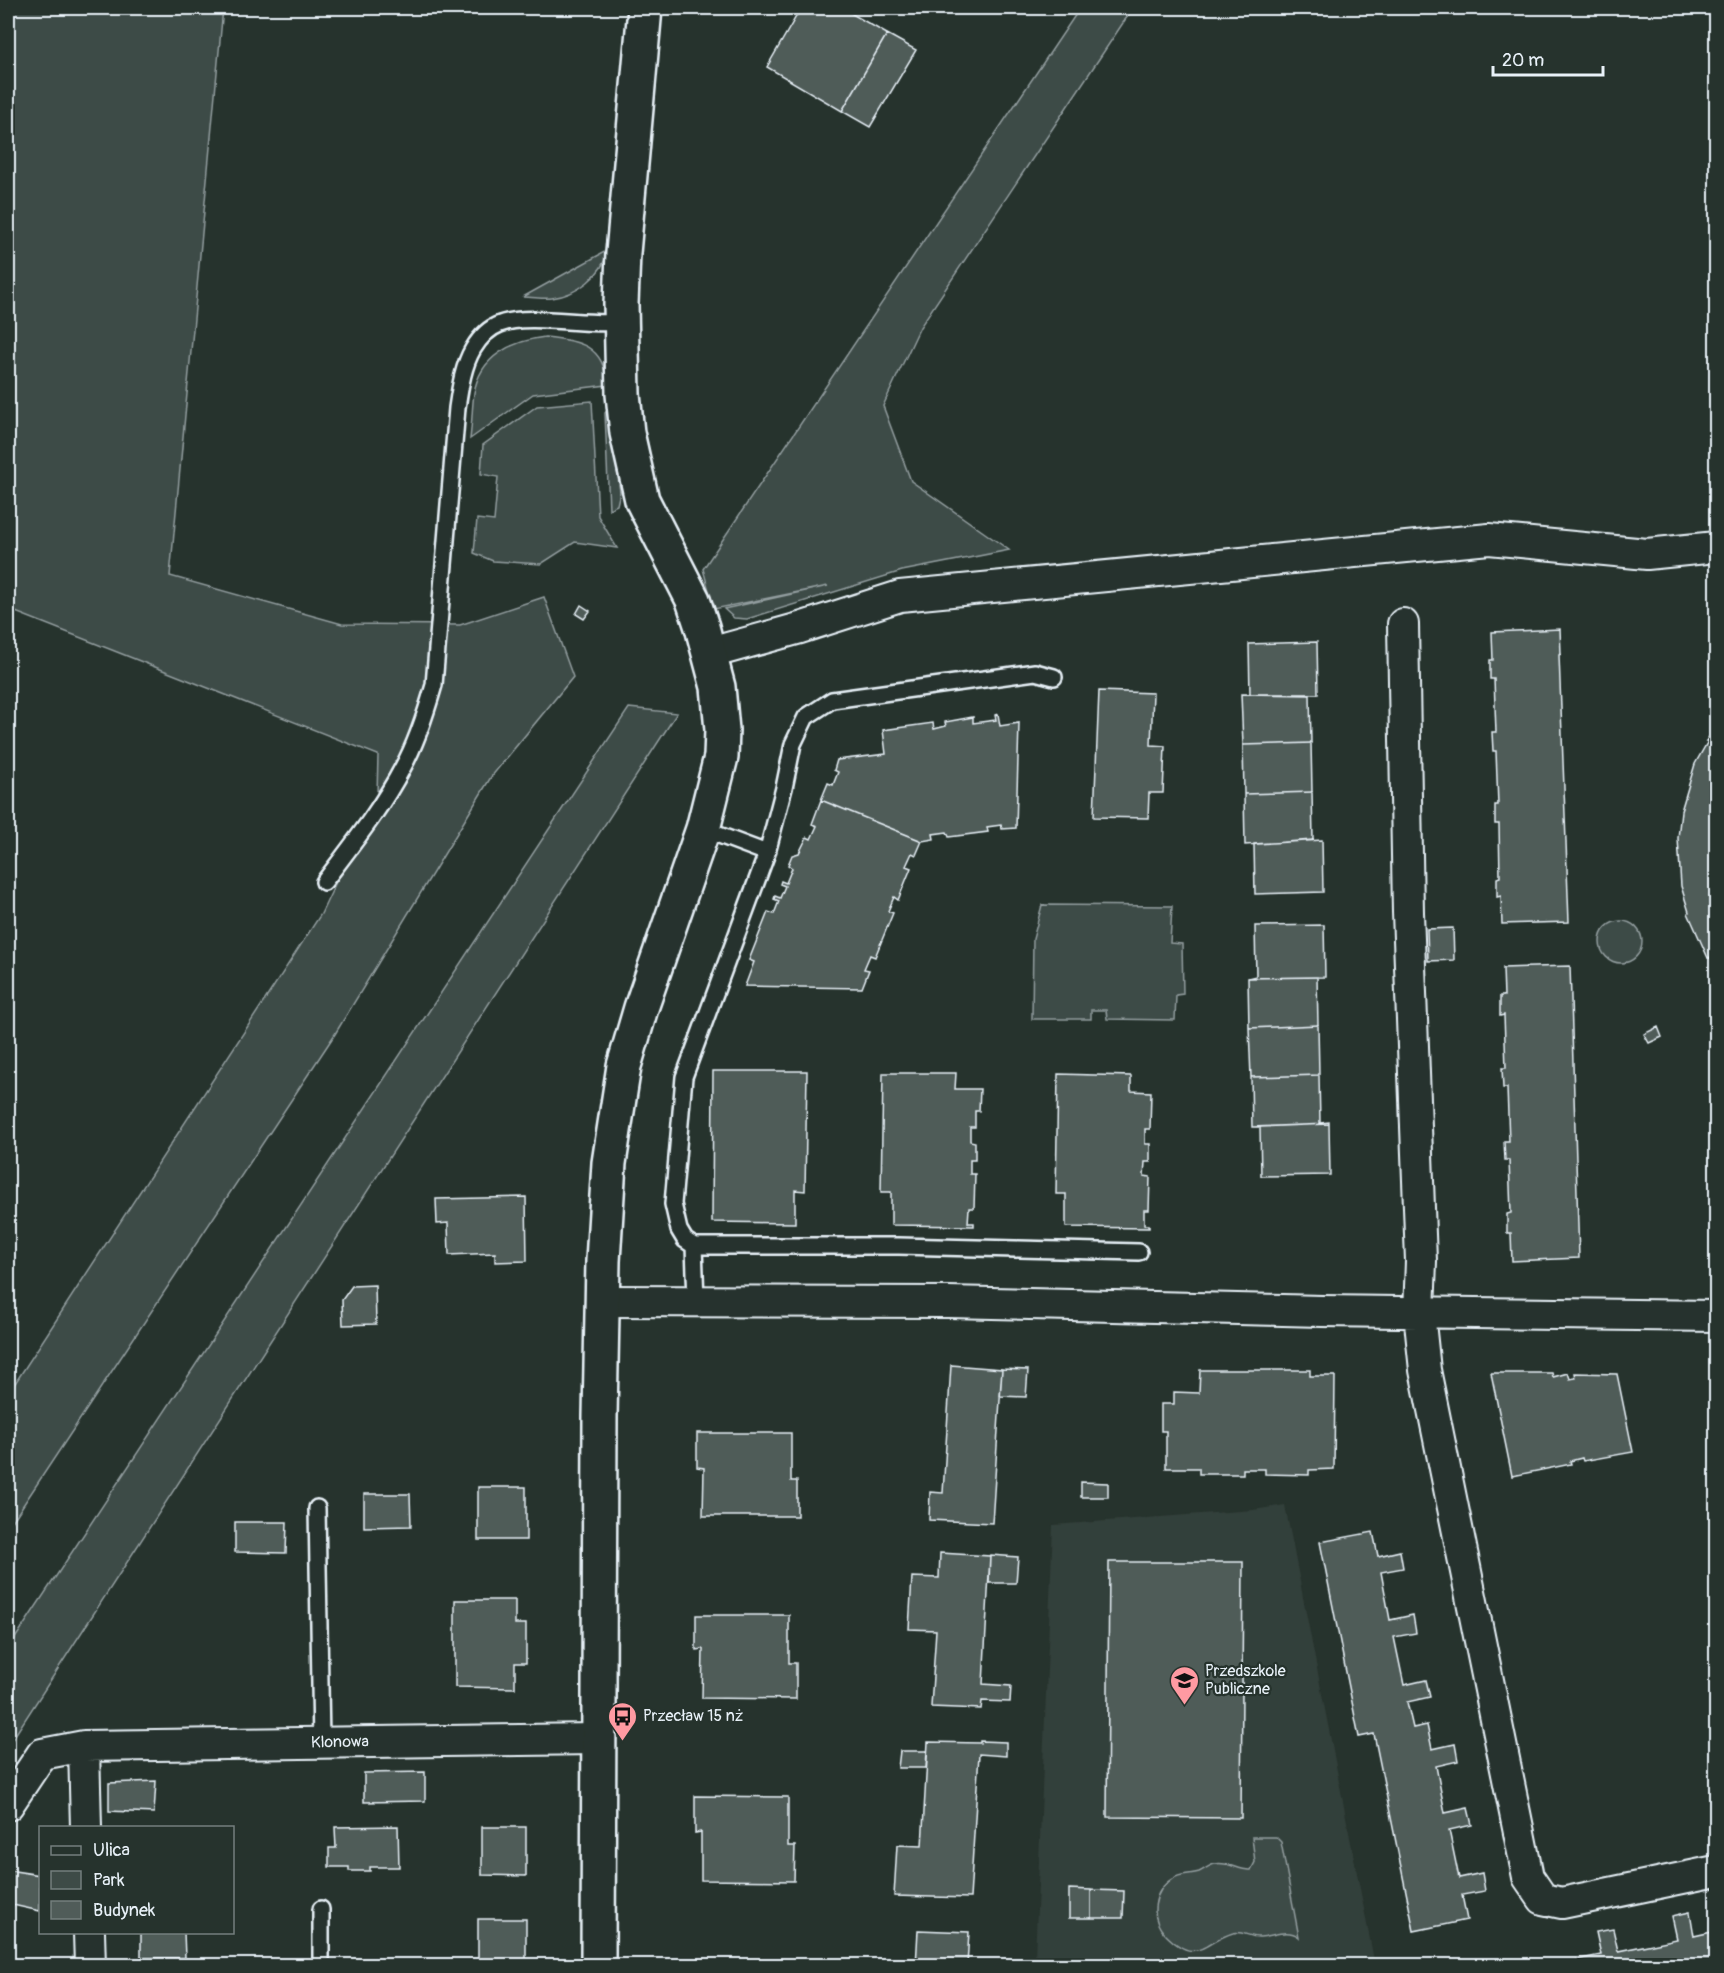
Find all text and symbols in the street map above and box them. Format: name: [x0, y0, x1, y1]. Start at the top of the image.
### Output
scale bar: [1493, 39, 1602, 77]
text: 20 m: [1502, 49, 1544, 72]
place label: Przedszkole Publiczne: [1205, 1661, 1286, 1699]
school or university icon: Przedszkole Publiczne: [1168, 1664, 1200, 1706]
bus stop icon: Przecław 15 nż: [606, 1700, 638, 1742]
place label: Przecław 15 nż: [643, 1706, 743, 1726]
street label: Klonowa: [311, 1731, 369, 1753]
legend: [39, 1826, 234, 1934]
text: Ulica: [93, 1839, 130, 1862]
text: Park: [93, 1869, 125, 1892]
text: Budynek: [93, 1899, 156, 1922]

